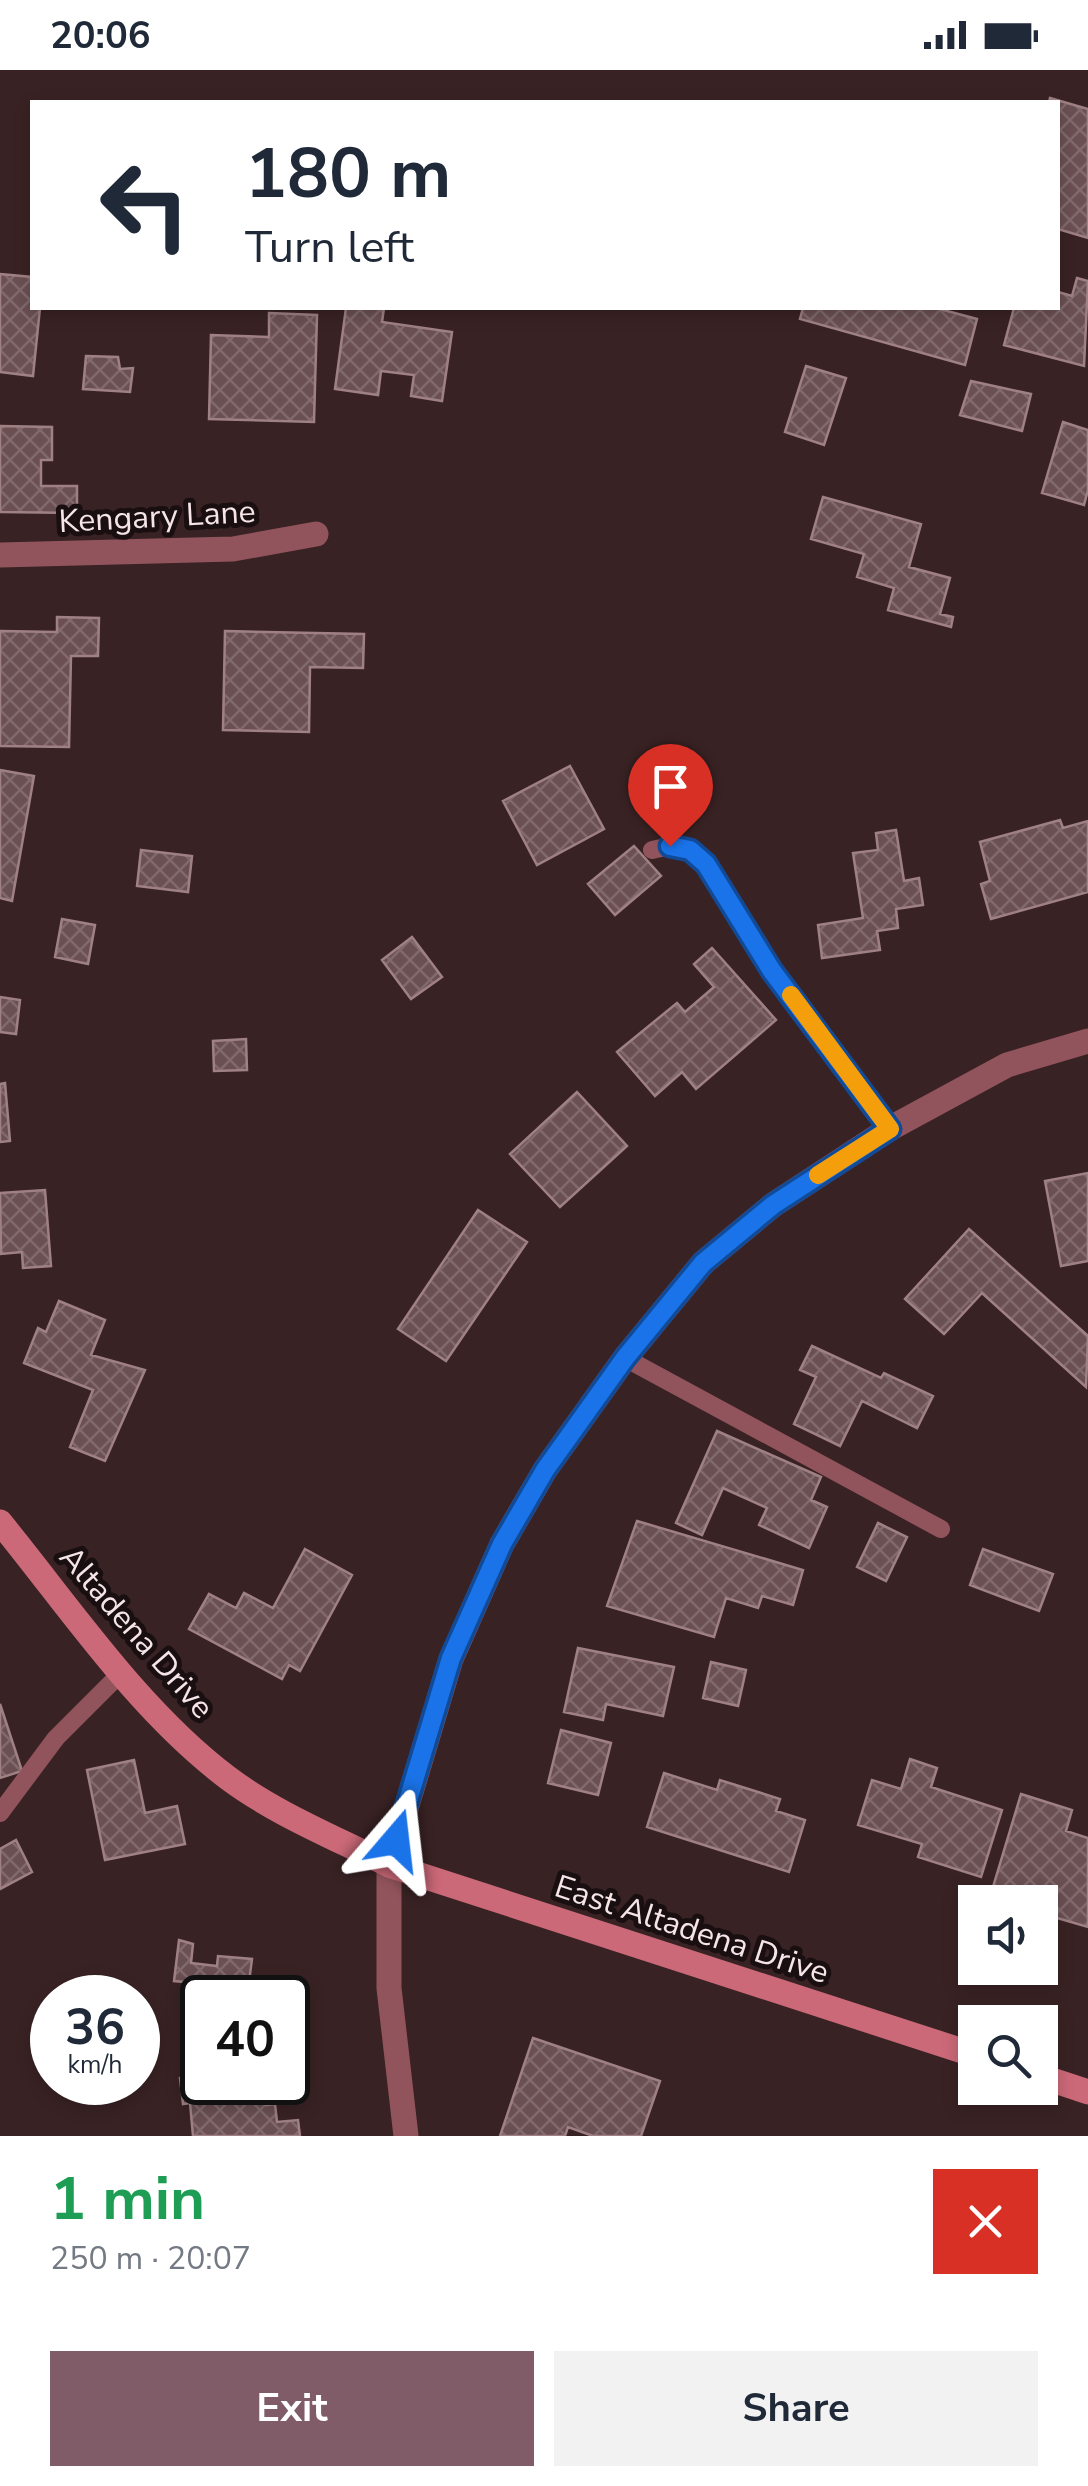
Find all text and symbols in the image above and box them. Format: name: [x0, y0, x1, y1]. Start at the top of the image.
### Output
text: 20:06: [50, 10, 151, 61]
text: 180 m: [245, 126, 451, 222]
icon: left: [80, 140, 210, 270]
text: Turn left: [245, 217, 414, 278]
street label: Kengary Lane: [57, 490, 257, 543]
pin: [628, 744, 713, 847]
icon: arrive: [643, 759, 698, 814]
street label: Altadena Drive: [50, 1537, 224, 1728]
position arrow: [344, 1788, 448, 1892]
street label: East Altadena Drive: [549, 1865, 834, 1994]
map controls: [958, 1885, 1058, 2105]
button: sound: [958, 1885, 1058, 1985]
speed limit sign: 40: [180, 1975, 310, 2105]
text: 36: [65, 1993, 125, 2062]
button: search: [958, 2005, 1058, 2105]
text: km/h: [67, 2048, 123, 2082]
text: 1 min: [50, 2158, 205, 2240]
button: close: [933, 2169, 1038, 2274]
text: 250 m · 20:07: [50, 2237, 251, 2280]
button: Exit: [50, 2351, 534, 2466]
button: Share: [554, 2351, 1038, 2466]

